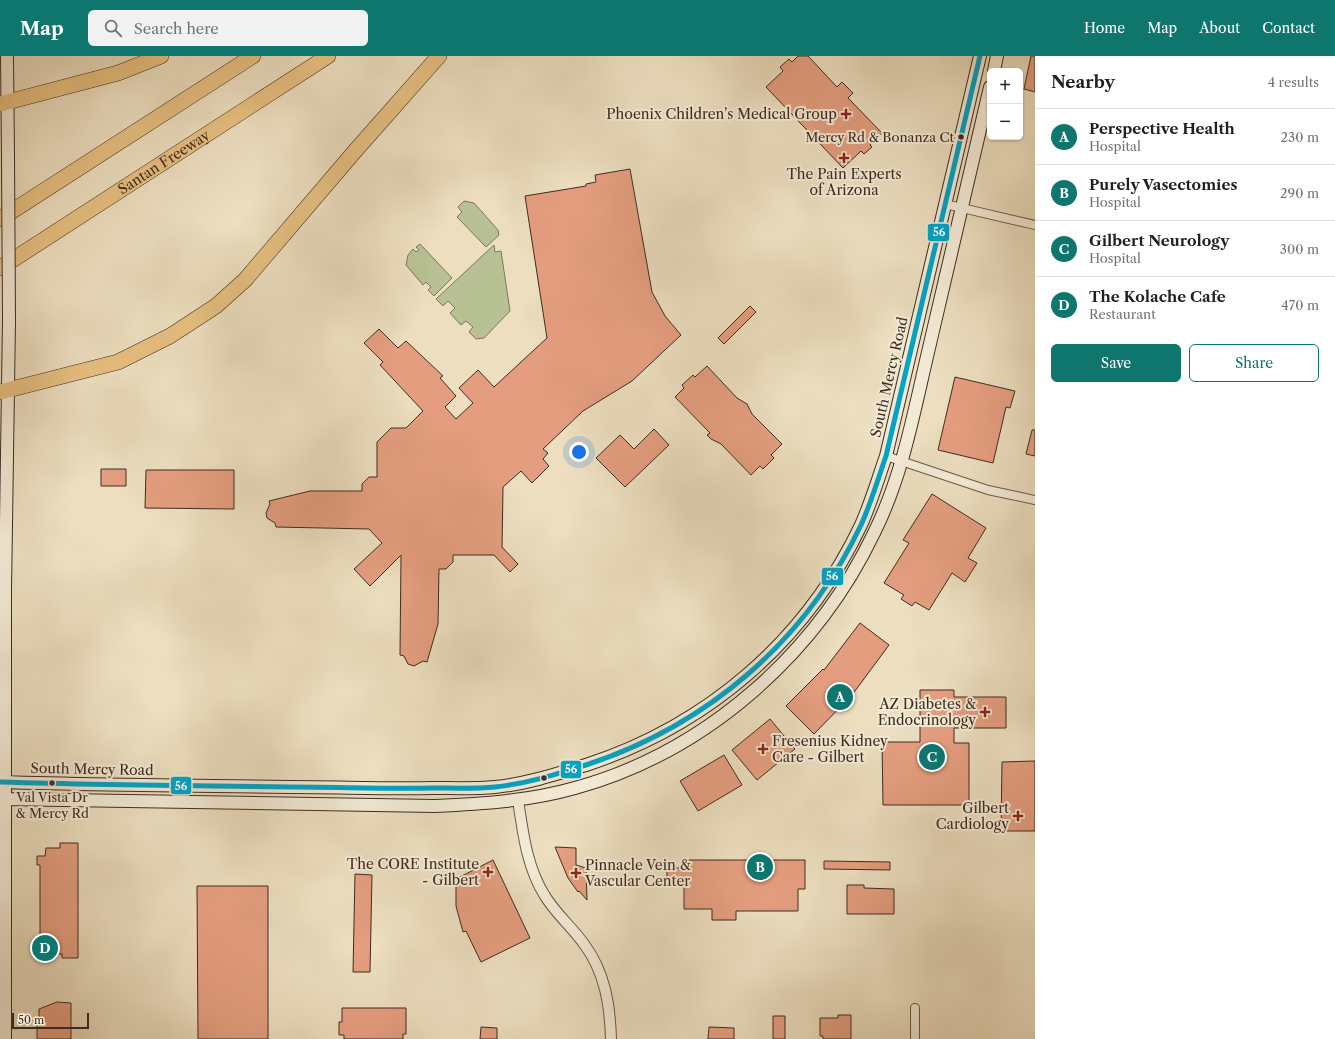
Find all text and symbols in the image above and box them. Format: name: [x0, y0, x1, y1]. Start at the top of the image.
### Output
search box: [88, 10, 368, 46]
text: Map: [20, 17, 64, 40]
icon: search: [102, 17, 124, 39]
text: Search here: [134, 19, 219, 38]
text: Home: [1084, 19, 1125, 37]
text: Map: [1147, 19, 1177, 37]
text: About: [1199, 19, 1240, 37]
text: Contact: [1262, 19, 1315, 37]
map controls: [987, 68, 1023, 140]
button: +: [987, 68, 1023, 104]
text: Nearby: [1051, 72, 1115, 92]
text: 4 results: [1268, 74, 1319, 90]
button: −: [987, 104, 1023, 140]
place label: Phoenix Children’s Medical Group: [606, 105, 837, 123]
marker: Phoenix Children’s Medical Group: [840, 108, 852, 120]
text: Perspective Health: [1089, 119, 1235, 138]
street label: Santan Freeway: [115, 126, 213, 198]
place label: Mercy Rd & Bonanza Ct: [805, 129, 954, 145]
text: A: [1059, 129, 1069, 145]
text: 230 m: [1281, 129, 1319, 145]
marker: Mercy Rd & Bonanza Ct: [956, 132, 966, 142]
text: Hospital: [1089, 138, 1141, 154]
marker: The Pain Experts of Arizona: [838, 152, 850, 164]
place label: The Pain Experts of Arizona: [786, 165, 902, 199]
text: Purely Vasectomies: [1089, 175, 1237, 194]
text: B: [1059, 185, 1069, 201]
text: 290 m: [1280, 185, 1319, 201]
text: Hospital: [1089, 194, 1141, 210]
line badge: 56: [927, 223, 950, 242]
text: 56: [933, 225, 946, 239]
text: Gilbert Neurology: [1089, 231, 1229, 250]
text: C: [1059, 241, 1069, 257]
text: 300 m: [1280, 241, 1319, 257]
text: Hospital: [1089, 250, 1141, 266]
text: The Kolache Cafe: [1089, 287, 1226, 306]
text: D: [1058, 297, 1070, 313]
text: 470 m: [1281, 297, 1319, 313]
text: Restaurant: [1089, 306, 1156, 322]
street label: South Mercy Road: [866, 314, 912, 439]
button: Save: [1051, 344, 1181, 382]
button: Share: [1189, 344, 1319, 382]
your location: [569, 442, 589, 462]
line badge: 56: [821, 567, 844, 586]
text: 56: [826, 569, 839, 583]
pin: A: [827, 682, 853, 712]
place label: AZ Diabetes & Endocrinology: [878, 695, 977, 729]
marker: AZ Diabetes & Endocrinology: [979, 706, 991, 718]
place label: Fresenius Kidney Care - Gilbert: [772, 732, 888, 766]
pin: C: [919, 742, 945, 772]
marker: Fresenius Kidney Care - Gilbert: [757, 743, 769, 755]
street label: South Mercy Road: [30, 759, 154, 779]
line badge: 56: [560, 760, 582, 779]
text: 56: [565, 762, 578, 776]
unlabelled marker: [539, 773, 549, 783]
line badge: 56: [170, 776, 192, 795]
marker: Val Vista Dr & Mercy Rd: [47, 778, 57, 788]
text: 56: [175, 779, 188, 793]
place label: Val Vista Dr & Mercy Rd: [15, 789, 89, 821]
place label: Gilbert Cardiology: [936, 799, 1009, 833]
marker: Gilbert Cardiology: [1012, 810, 1024, 822]
pin: B: [747, 852, 773, 882]
place label: The CORE Institute - Gilbert: [347, 855, 479, 889]
place label: Pinnacle Vein & Vascular Center: [584, 856, 691, 890]
marker: The CORE Institute - Gilbert: [482, 866, 494, 878]
marker: Pinnacle Vein & Vascular Center: [570, 867, 582, 879]
pin: D: [32, 933, 58, 963]
scale bar: [12, 1011, 89, 1030]
text: 50 m: [18, 1013, 44, 1027]

